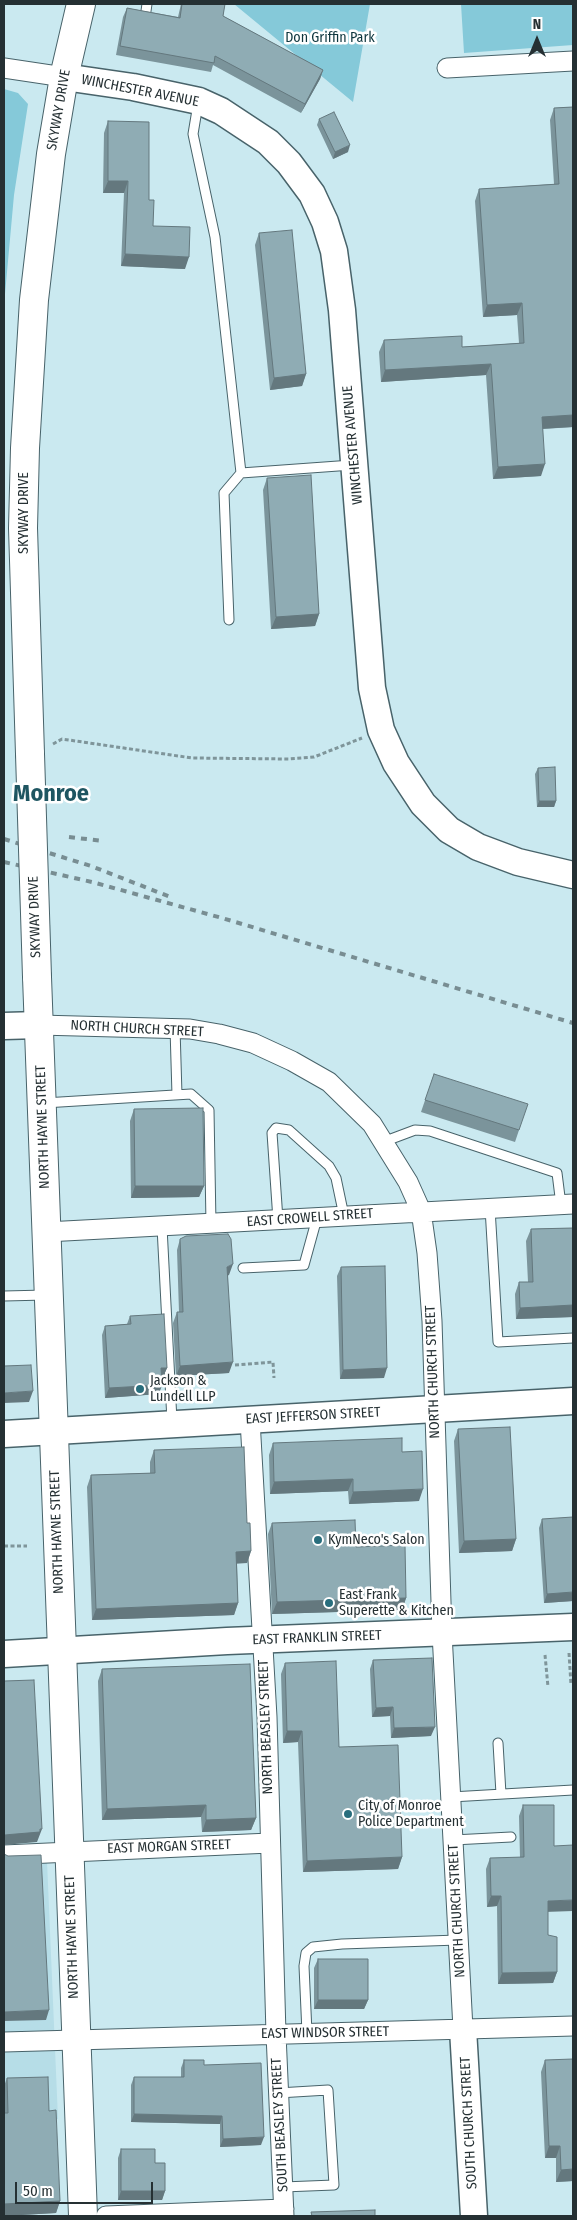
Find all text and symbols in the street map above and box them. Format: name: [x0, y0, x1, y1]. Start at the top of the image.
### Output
north arrow: [512, 15, 562, 65]
text: N: [533, 16, 541, 33]
park label: Don Griffin Park: [285, 30, 375, 46]
street label: SKYWAY DRIVE: [44, 68, 74, 152]
street label: WINCHESTER AVENUE: [80, 71, 200, 111]
street label: WINCHESTER AVENUE: [339, 385, 367, 505]
street label: SKYWAY DRIVE: [16, 472, 32, 554]
district label: Monroe: [13, 780, 89, 808]
street label: SKYWAY DRIVE: [25, 876, 45, 958]
street label: NORTH CHURCH STREET: [70, 1017, 204, 1041]
street label: NORTH HAYNE STREET: [32, 1065, 54, 1189]
street label: EAST CROWELL STREET: [246, 1205, 374, 1231]
street label: NORTH CHURCH STREET: [422, 1305, 444, 1439]
place label: Jackson & Lundell LLP: [150, 1373, 216, 1405]
marker: Jackson & Lundell LLP: [134, 1383, 146, 1395]
street label: EAST JEFFERSON STREET: [245, 1404, 381, 1428]
street label: NORTH HAYNE STREET: [46, 1470, 68, 1594]
place label: KymNeco's Salon: [328, 1532, 425, 1548]
marker: KymNeco's Salon: [312, 1534, 324, 1546]
place label: East Frank Superette & Kitchen: [339, 1587, 454, 1620]
marker: East Frank Superette & Kitchen: [323, 1597, 335, 1609]
street label: EAST FRANKLIN STREET: [252, 1627, 382, 1649]
street label: NORTH BEASLEY STREET: [255, 1659, 277, 1795]
place label: City of Monroe Police Department: [358, 1798, 464, 1830]
marker: City of Monroe Police Department: [342, 1808, 354, 1820]
street label: EAST MORGAN STREET: [107, 1836, 231, 1858]
street label: NORTH CHURCH STREET: [445, 1844, 469, 1978]
street label: NORTH HAYNE STREET: [61, 1875, 83, 1999]
street label: EAST WINDSOR STREET: [261, 2023, 389, 2043]
street label: SOUTH CHURCH STREET: [457, 2056, 481, 2190]
street label: SOUTH BEASLEY STREET: [268, 2058, 292, 2192]
scale bar: [18, 2172, 155, 2204]
text: 50 m: [23, 2182, 53, 2200]

